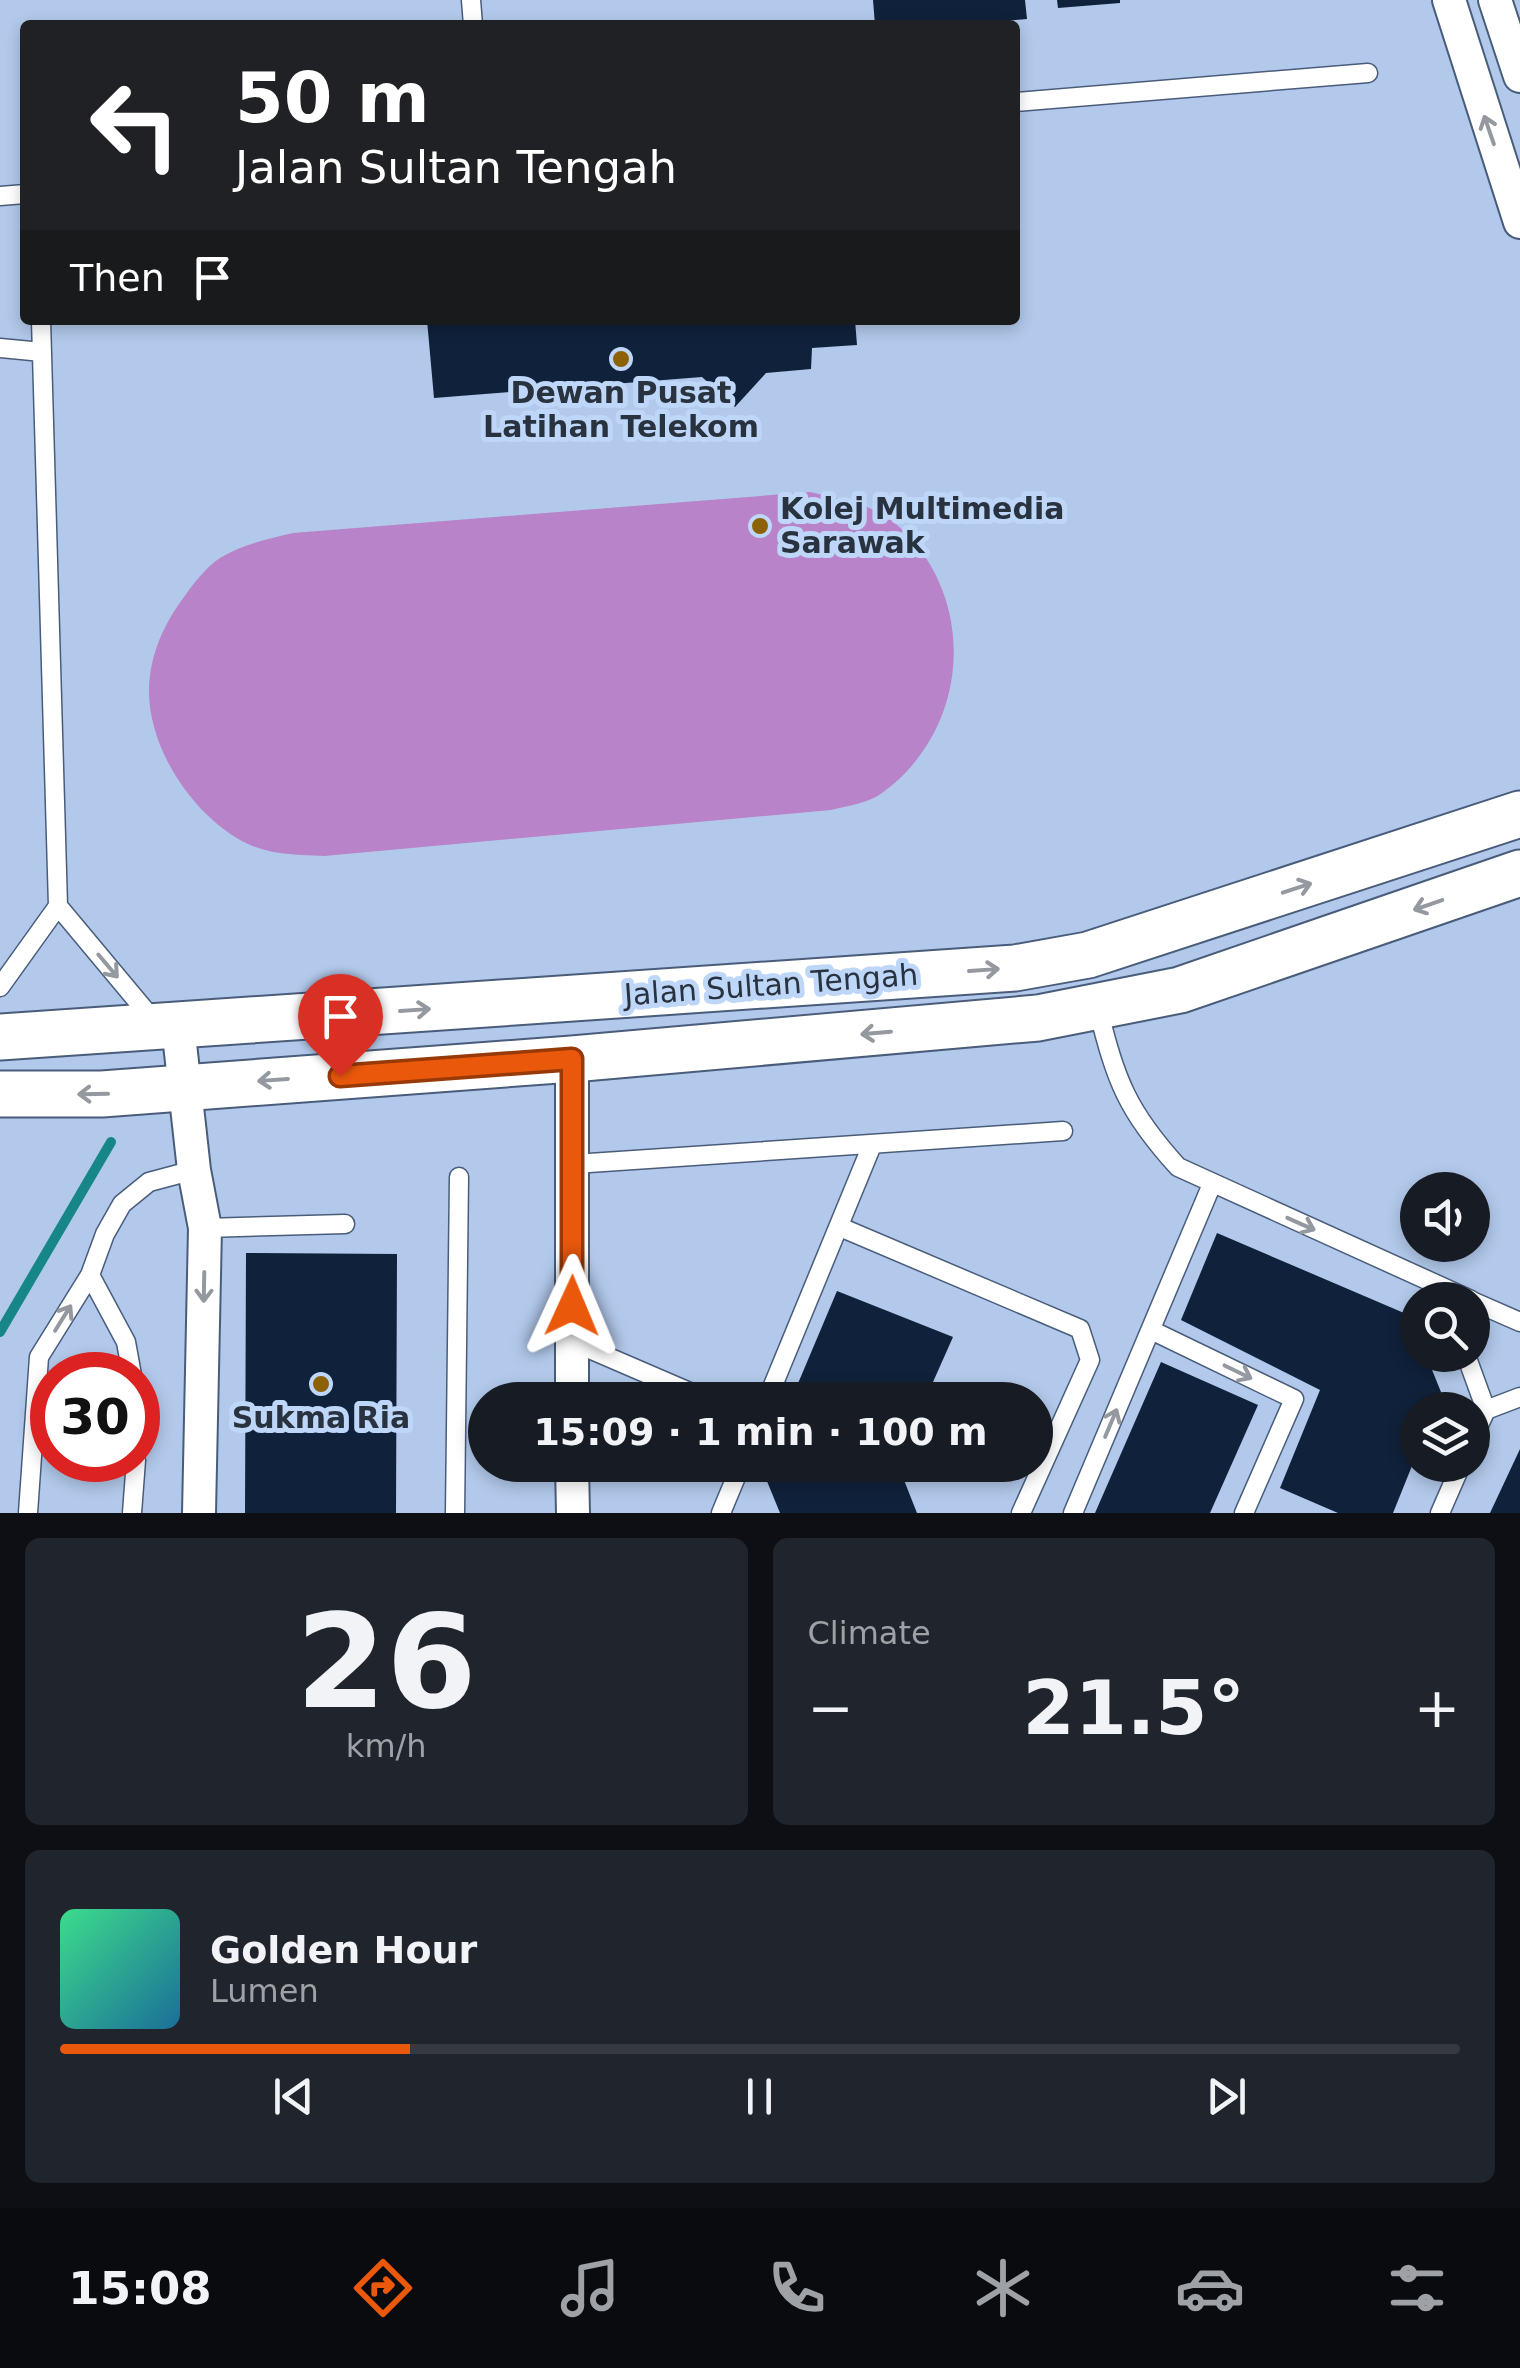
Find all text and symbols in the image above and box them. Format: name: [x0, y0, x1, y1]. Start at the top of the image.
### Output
text: 50 m: [235, 57, 430, 139]
icon: left: [70, 60, 200, 190]
one-way arrow: [1479, 115, 1497, 146]
text: Jalan Sultan Tengah: [235, 141, 677, 194]
icon: arrive: [185, 250, 240, 305]
text: Then: [70, 256, 165, 300]
marker: Dewan Pusat Latihan Telekom: [610, 348, 632, 370]
place label: Dewan Pusat Latihan Telekom: [483, 375, 759, 444]
place label: Kolej Multimedia Sarawak: [780, 491, 1064, 560]
marker: Kolej Multimedia Sarawak: [749, 515, 771, 537]
one-way arrow: [1280, 877, 1312, 895]
one-way arrow: [1412, 897, 1444, 915]
one-way arrow: [97, 952, 119, 978]
street label: Jalan Sultan Tengah: [621, 957, 919, 1012]
one-way arrow: [967, 961, 999, 980]
pin: [298, 974, 383, 1077]
icon: arrive: [313, 989, 368, 1044]
one-way arrow: [398, 1000, 430, 1019]
one-way arrow: [860, 1024, 892, 1043]
one-way arrow: [257, 1071, 289, 1090]
one-way arrow: [77, 1084, 110, 1104]
map controls: [1400, 1172, 1490, 1482]
button: sound: [1400, 1172, 1490, 1262]
one-way arrow: [1285, 1215, 1315, 1234]
position arrow: [520, 1254, 624, 1358]
one-way arrow: [195, 1271, 214, 1303]
button: search: [1400, 1282, 1490, 1372]
one-way arrow: [53, 1304, 74, 1333]
speed limit sign: 30: [30, 1352, 160, 1482]
one-way arrow: [1223, 1364, 1253, 1383]
marker: Sukma Ria: [310, 1373, 332, 1395]
button: layers: [1400, 1392, 1490, 1482]
place label: Sukma Ria: [232, 1400, 410, 1435]
one-way arrow: [1103, 1408, 1121, 1439]
text: 15:09 · 1 min · 100 m: [533, 1410, 988, 1454]
text: 26: [296, 1586, 477, 1738]
text: Climate: [808, 1614, 931, 1652]
text: 21.5°: [1022, 1664, 1245, 1752]
text: −: [808, 1676, 854, 1740]
text: +: [1414, 1676, 1460, 1740]
text: km/h: [346, 1727, 427, 1765]
text: Golden Hour: [210, 1928, 477, 1972]
text: Lumen: [210, 1972, 319, 2010]
icon: previous: [266, 2069, 321, 2124]
icon: pause: [732, 2069, 787, 2124]
icon: next: [1199, 2069, 1254, 2124]
icon: directions: [348, 2253, 418, 2323]
icon: music: [555, 2253, 625, 2323]
icon: phone: [762, 2253, 832, 2323]
icon: climate: [968, 2253, 1038, 2323]
icon: car: [1175, 2253, 1245, 2323]
icon: filters: [1382, 2253, 1452, 2323]
text: 15:08: [68, 2262, 212, 2315]

